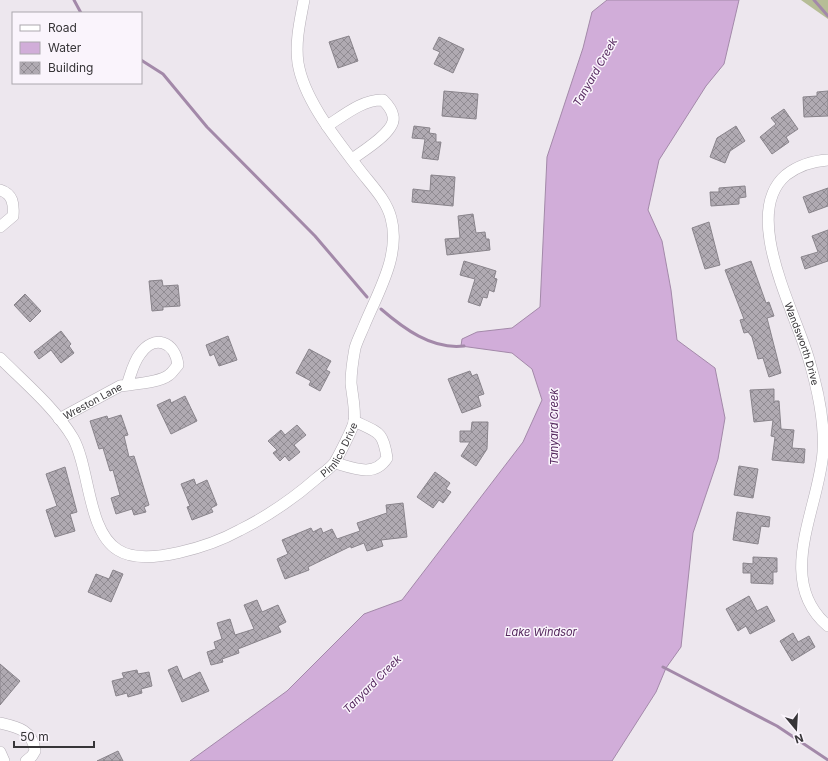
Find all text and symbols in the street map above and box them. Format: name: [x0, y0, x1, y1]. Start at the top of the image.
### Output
legend: [12, 12, 142, 84]
text: Road: [48, 20, 77, 35]
water label: Tanyard Creek: [570, 35, 621, 109]
text: Water: [48, 40, 82, 55]
text: Building: [48, 60, 93, 75]
street label: Wandsworth Drive: [782, 300, 822, 386]
street label: Wreston Lane: [61, 380, 124, 422]
water label: Tanyard Creek: [547, 388, 561, 465]
street label: Pimlico Drive: [318, 421, 360, 479]
water label: Lake Windsor: [505, 625, 578, 639]
water label: Tanyard Creek: [340, 651, 405, 716]
north arrow: [776, 709, 816, 749]
scale bar: [14, 723, 94, 749]
text: 50 m: [20, 729, 49, 744]
text: N: [793, 731, 805, 746]

